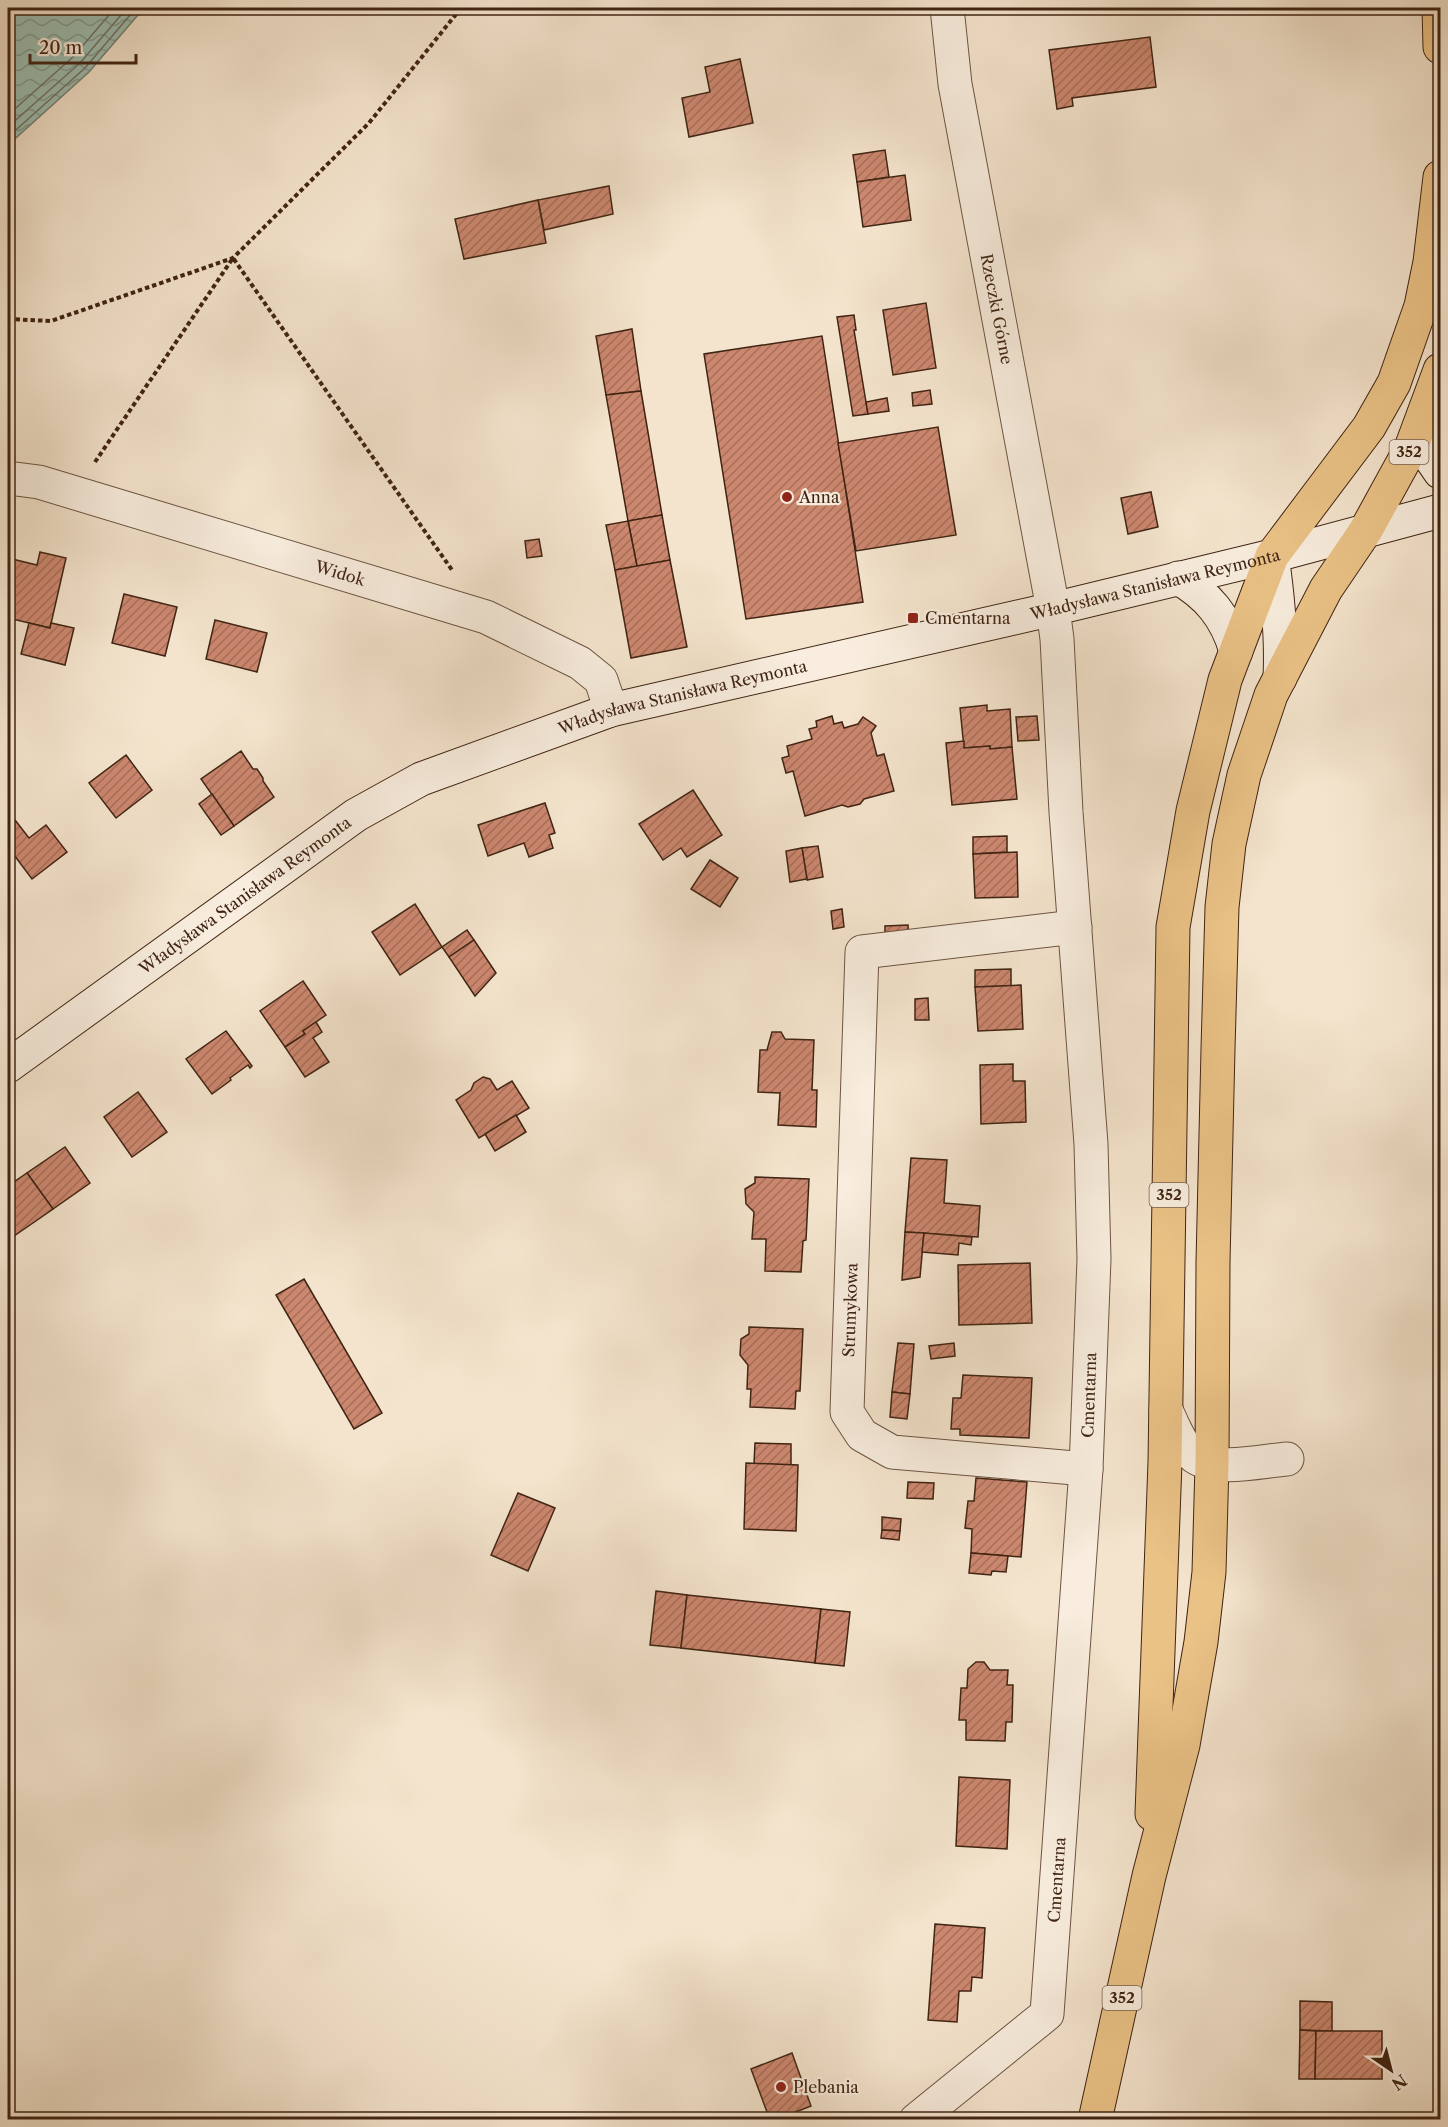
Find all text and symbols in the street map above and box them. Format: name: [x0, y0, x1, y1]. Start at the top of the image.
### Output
scale bar: [30, 27, 136, 65]
text: 20 m: [39, 37, 83, 59]
street label: Rzeczki Górne: [976, 252, 1018, 366]
road number: 352: [1390, 440, 1428, 464]
place label: Anna: [798, 487, 840, 507]
marker: Anna: [780, 490, 794, 504]
street label: Władysława Stanisława Reymonta: [1027, 544, 1283, 624]
street label: Widok: [312, 556, 368, 590]
place label: Cmentarna: [925, 608, 1011, 628]
marker: Cmentarna: [906, 611, 920, 625]
street label: Władysława Stanisława Reymonta: [554, 655, 809, 739]
street label: Władysława Stanisława Reymonta: [134, 812, 355, 979]
road number: 352: [1150, 1183, 1188, 1207]
street label: Strumykowa: [838, 1262, 862, 1357]
street label: Cmentarna: [1077, 1351, 1100, 1438]
street label: Cmentarna: [1044, 1836, 1070, 1923]
road number: 352: [1102, 1986, 1142, 2010]
north arrow: [1361, 2040, 1421, 2100]
text: N: [1388, 2070, 1411, 2095]
place label: Plebania: [793, 2077, 859, 2097]
marker: Plebania: [774, 2080, 788, 2094]

